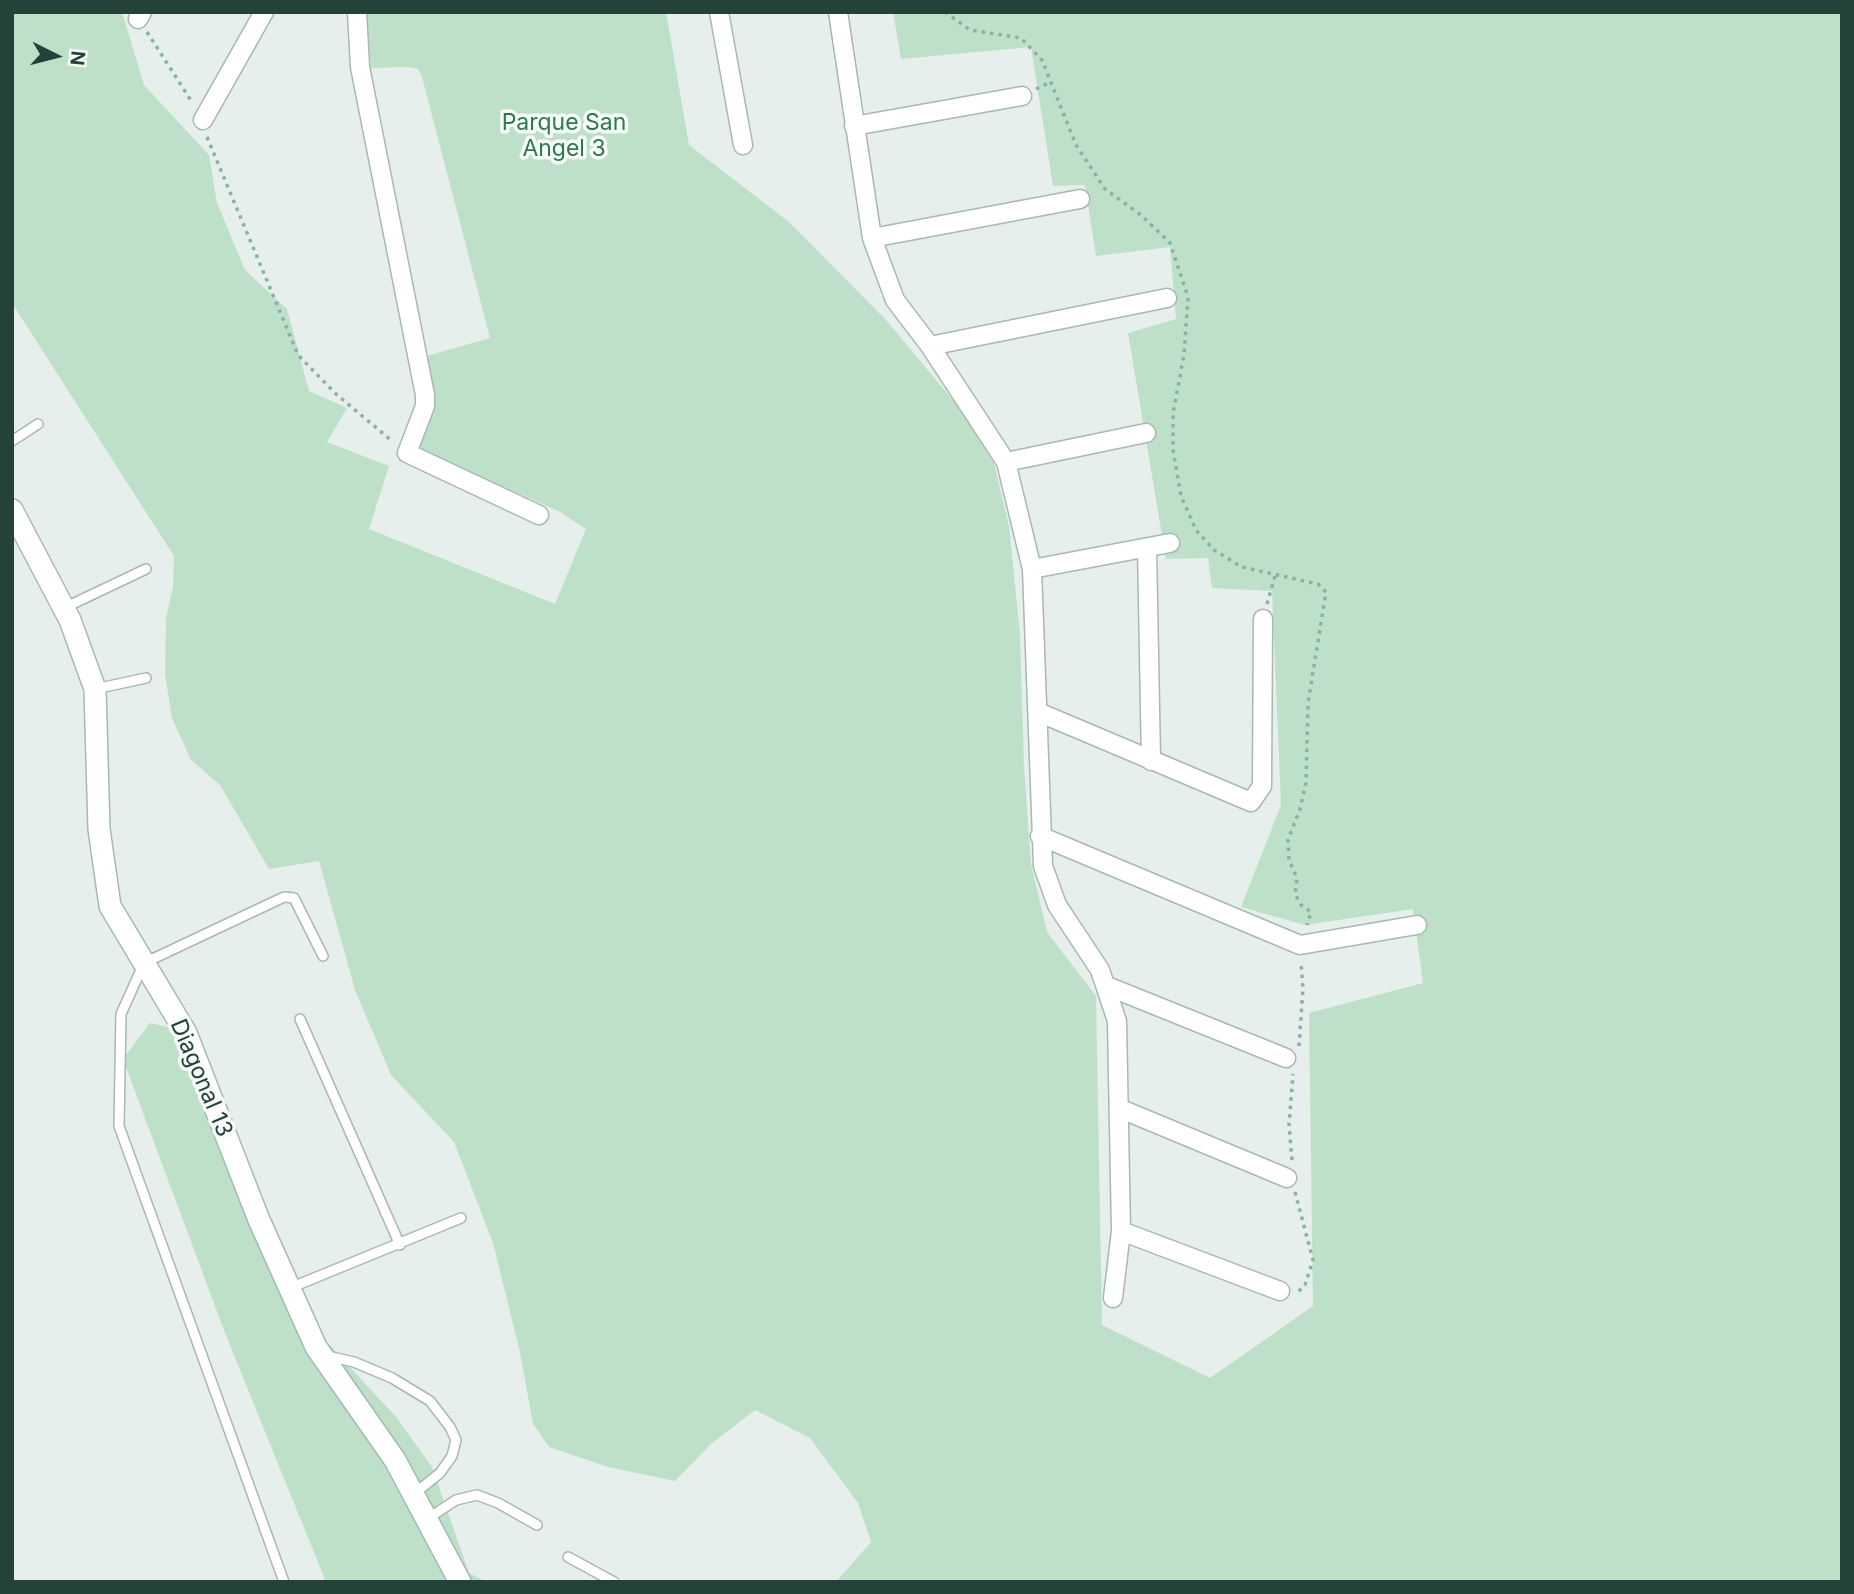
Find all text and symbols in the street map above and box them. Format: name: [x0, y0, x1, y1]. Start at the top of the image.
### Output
north arrow: [21, 21, 91, 91]
text: N: [65, 50, 90, 67]
park label: Parque San Angel 3: [502, 109, 626, 163]
street label: Diagonal 13: [164, 1015, 238, 1141]

